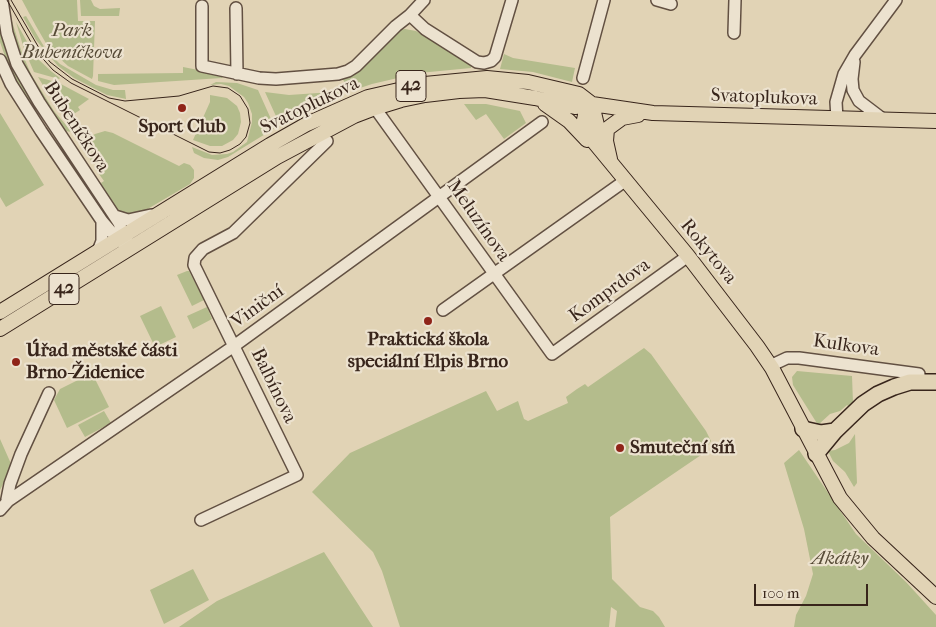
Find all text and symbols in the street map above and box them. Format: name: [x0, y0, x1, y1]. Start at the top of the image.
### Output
park label: Park Bubeníčkova: [22, 20, 122, 64]
road number: 42: [396, 70, 426, 102]
street label: Svatoplukova: [257, 72, 363, 140]
street label: Bubeníčkova: [38, 77, 114, 177]
street label: Svatoplukova: [710, 85, 818, 111]
marker: Sport Club: [176, 102, 188, 114]
place label: Sport Club: [138, 116, 226, 138]
street label: Meluzínova: [442, 176, 514, 266]
street label: Rokytova: [675, 215, 741, 289]
street label: Komprdova: [565, 254, 655, 328]
road number: 42: [49, 274, 79, 304]
street label: Viniční: [227, 280, 289, 334]
marker: Praktická škola speciální Elpis Brno: [422, 315, 434, 327]
place label: Praktická škola speciální Elpis Brno: [348, 329, 508, 373]
street label: Kulkova: [812, 330, 880, 362]
place label: Úřad městské části Brno-Židenice: [26, 340, 178, 384]
street label: Balbínova: [245, 345, 301, 427]
marker: Úřad městské části Brno-Židenice: [10, 356, 22, 368]
place label: Smuteční síň: [630, 437, 735, 459]
marker: Smuteční síň: [614, 442, 626, 454]
park label: Akátky: [812, 548, 868, 570]
scale bar: [756, 574, 870, 606]
text: 100 m: [762, 584, 800, 602]

